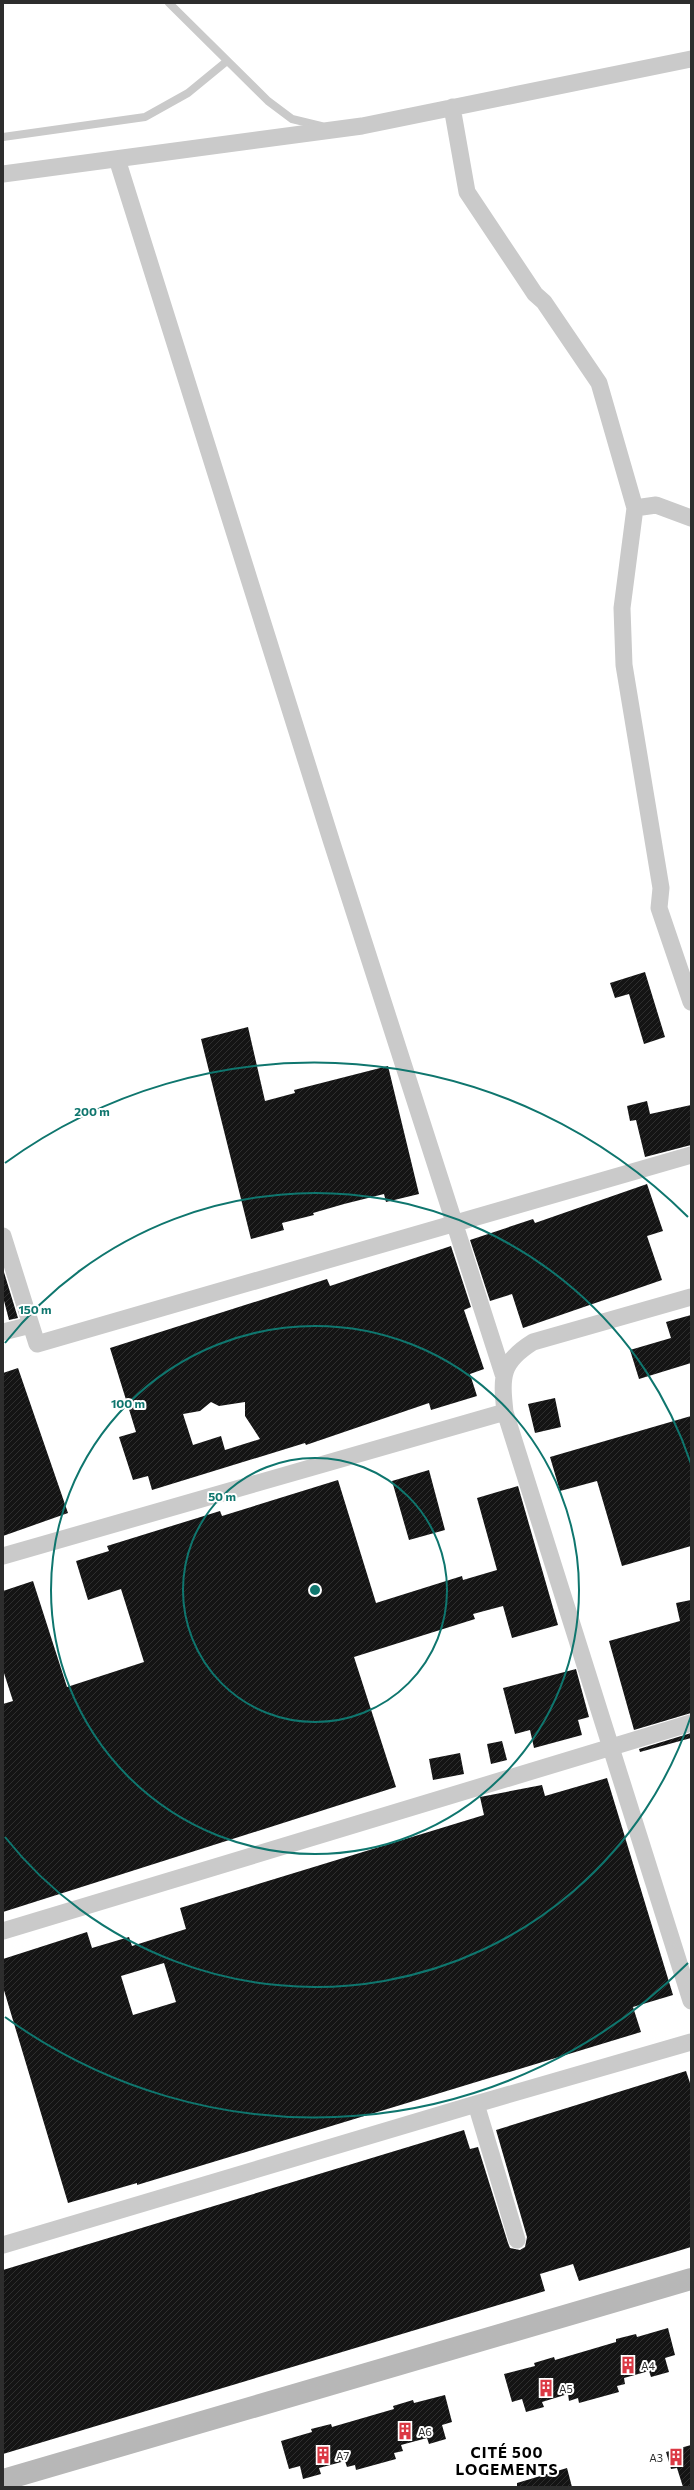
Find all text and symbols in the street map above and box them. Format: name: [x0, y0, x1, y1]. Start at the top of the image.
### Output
text: 200 m: [74, 1104, 110, 1118]
text: 150 m: [18, 1302, 52, 1316]
text: 100 m: [111, 1396, 145, 1410]
text: 50 m: [208, 1489, 236, 1503]
centre of rings: [308, 1583, 322, 1597]
building icon: A4: [618, 2355, 638, 2375]
place label: A4: [641, 2359, 656, 2372]
building icon: A5: [536, 2378, 556, 2398]
place label: A5: [559, 2382, 573, 2395]
building icon: A6: [395, 2421, 415, 2441]
place label: A6: [418, 2425, 432, 2438]
district label: CITÉ 500 LOGEMENTS: [456, 2443, 558, 2478]
building icon: A7: [313, 2445, 333, 2465]
building icon: A3: [666, 2447, 686, 2467]
place label: A7: [336, 2449, 350, 2462]
place label: A3: [649, 2451, 663, 2464]

